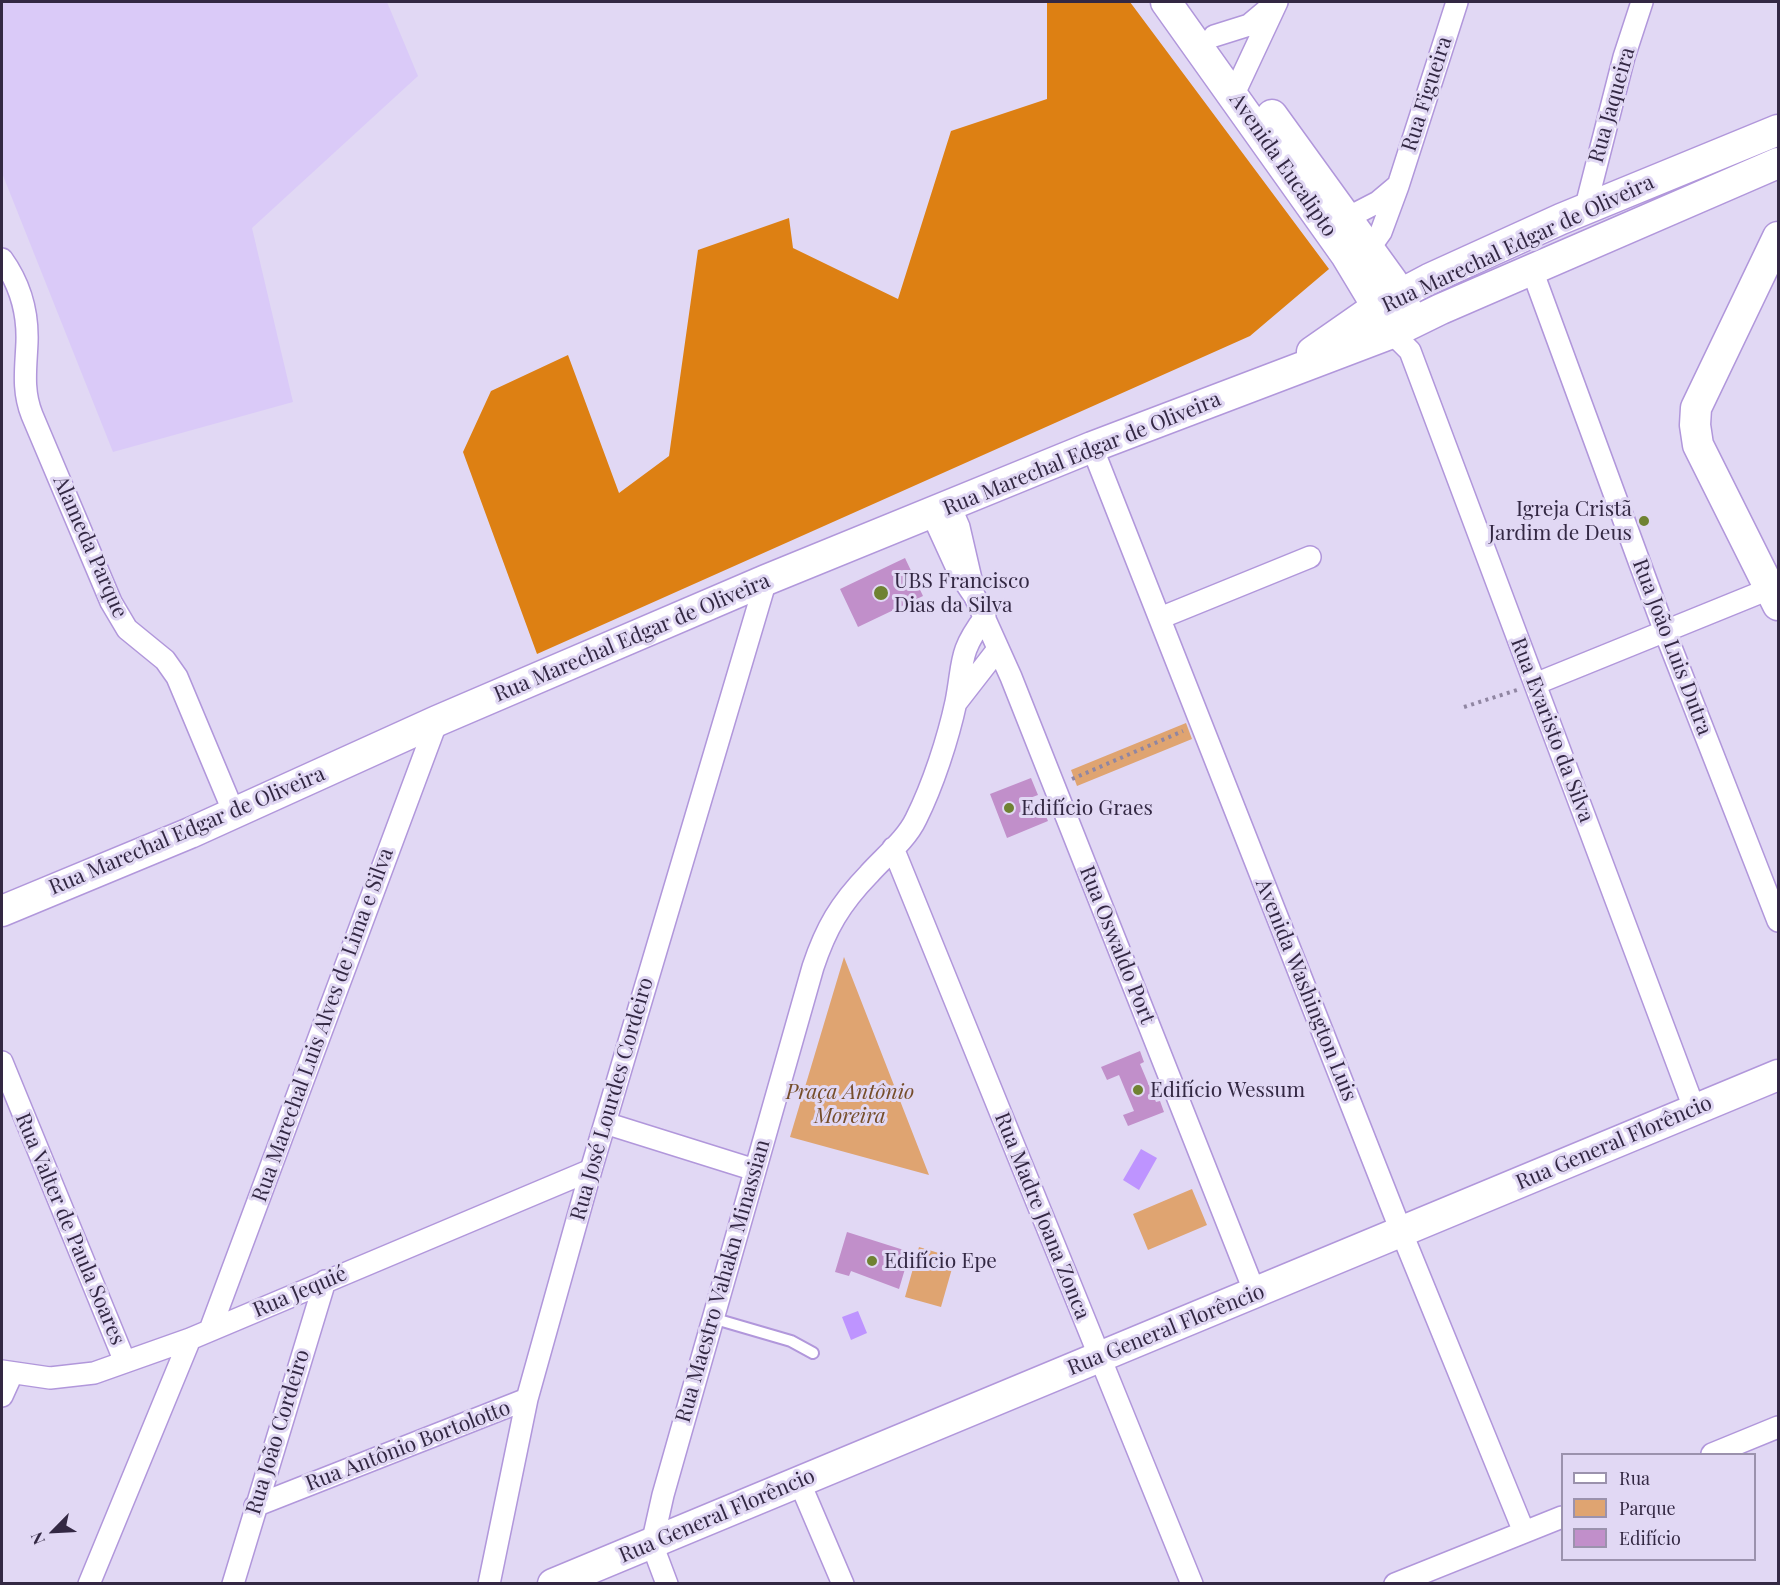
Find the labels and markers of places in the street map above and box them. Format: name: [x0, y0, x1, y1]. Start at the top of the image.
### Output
place label: Igreja Cristã Jardim de Deus: [1489, 496, 1632, 546]
marker: Igreja Cristã Jardim de Deus: [1637, 514, 1651, 528]
place label: UBS Francisco Dias da Silva: [894, 568, 1030, 618]
marker: UBS Francisco Dias da Silva: [872, 584, 890, 602]
place label: Edifício Graes: [1021, 795, 1153, 821]
marker: Edifício Graes: [1002, 801, 1016, 815]
place label: Edifício Wessum: [1150, 1077, 1305, 1103]
marker: Edifício Wessum: [1131, 1083, 1145, 1097]
place label: Edifício Epe: [884, 1248, 997, 1274]
marker: Edifício Epe: [865, 1254, 879, 1268]

